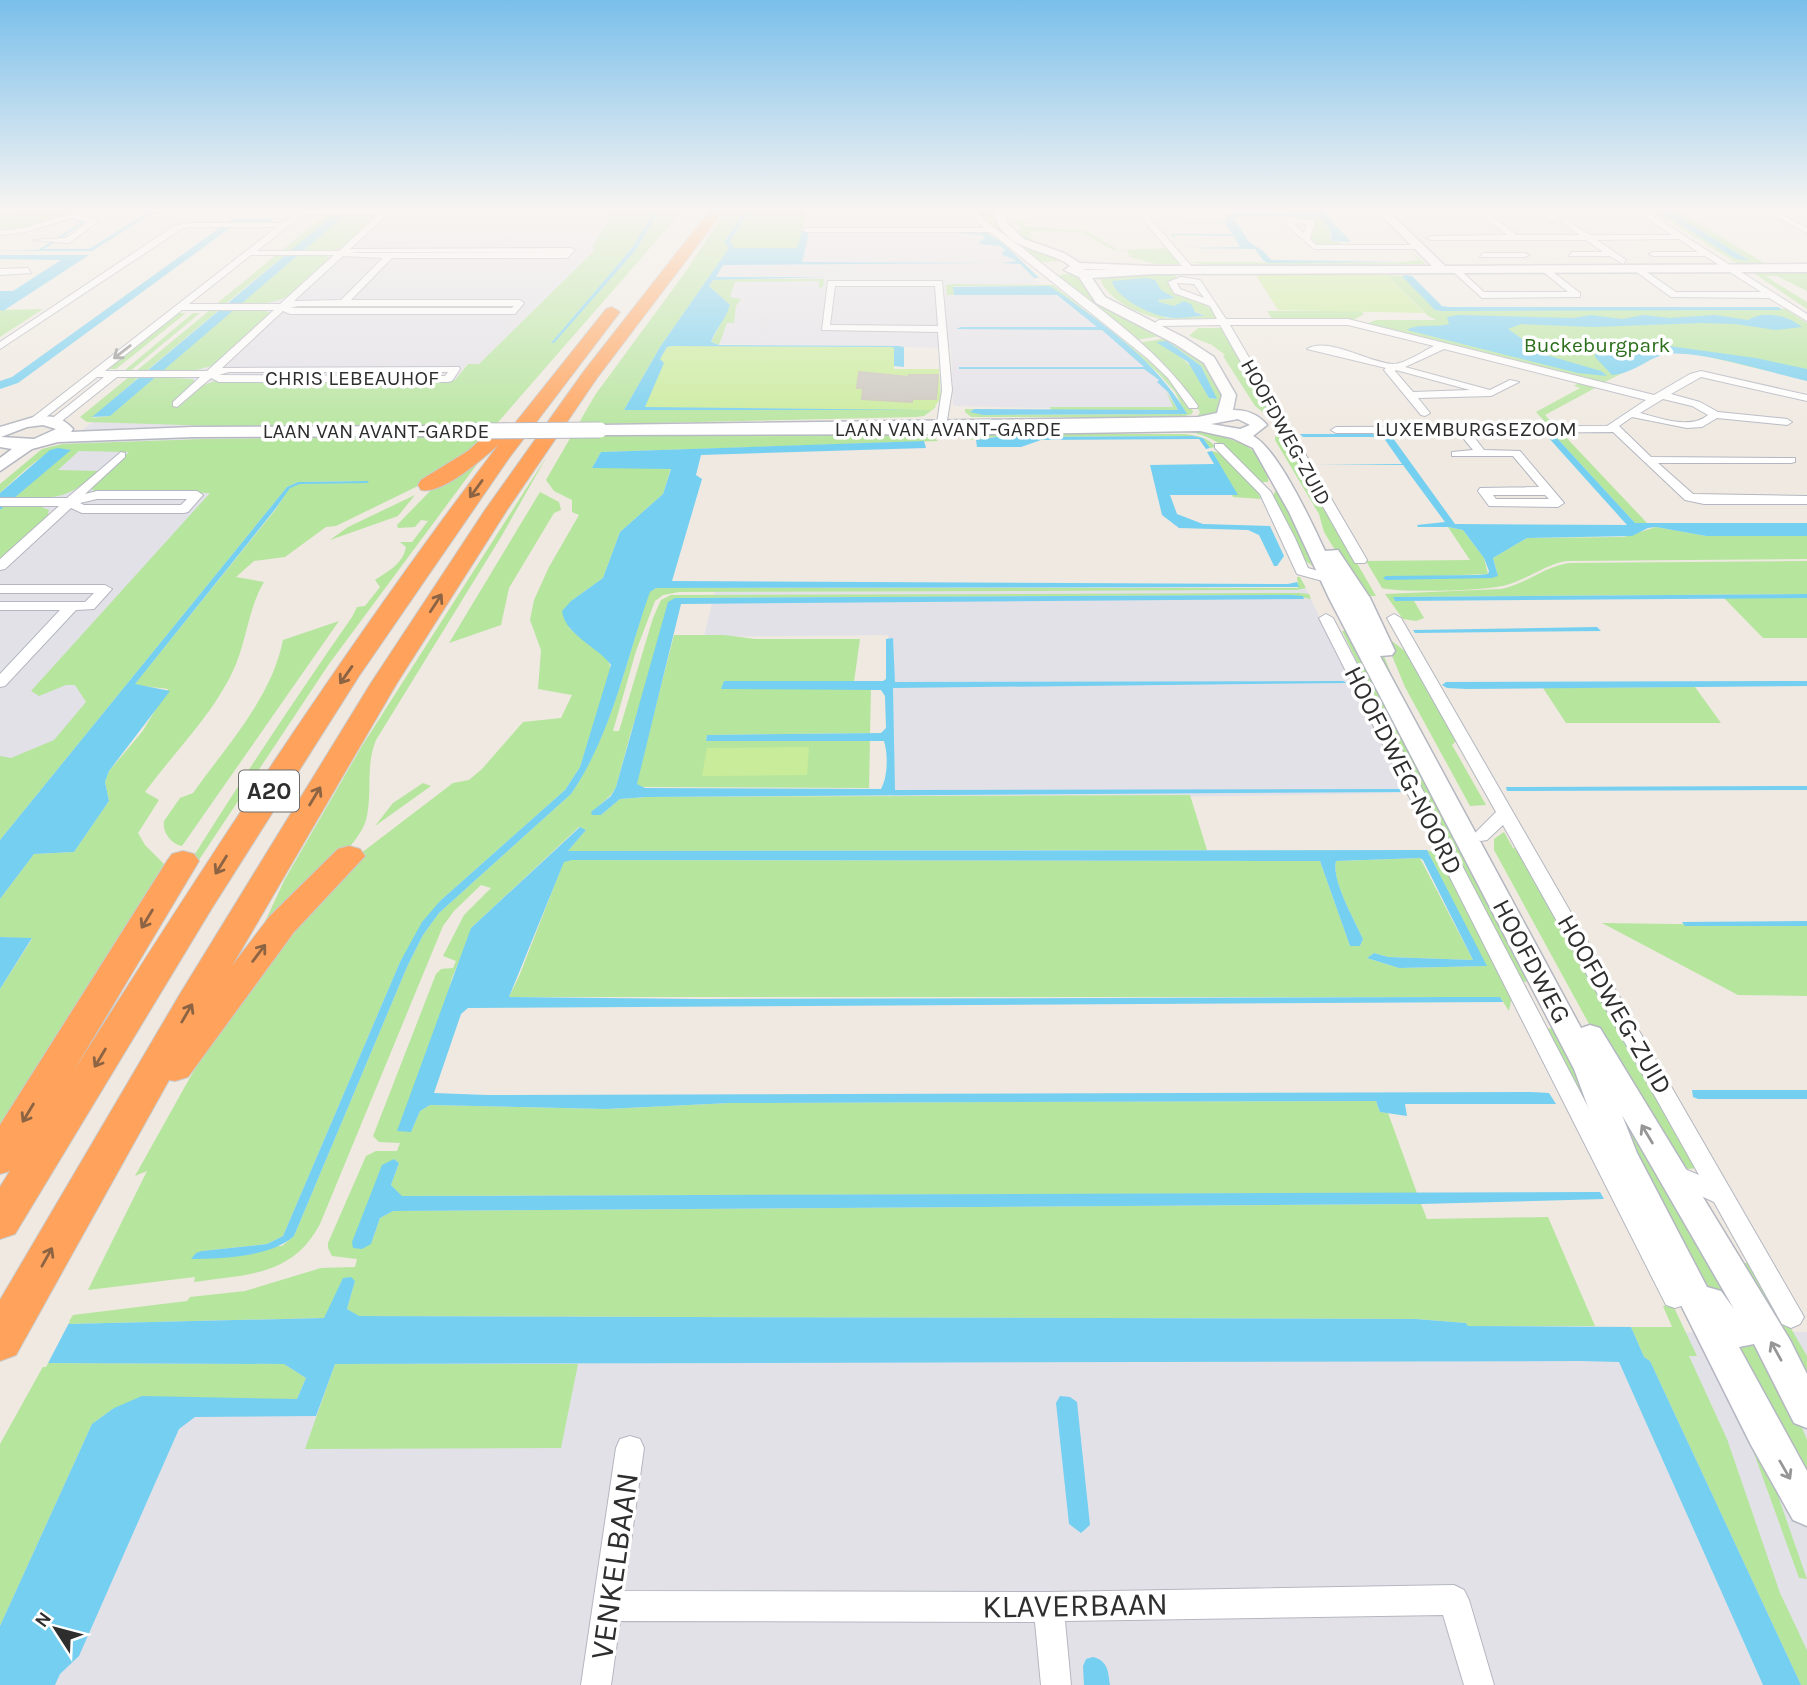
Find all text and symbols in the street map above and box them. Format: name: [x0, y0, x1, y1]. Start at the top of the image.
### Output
park label: Buckeburgpark: [1524, 333, 1671, 357]
one-way arrow: [113, 345, 131, 360]
street label: HOOFDWEG-ZUID: [1236, 355, 1336, 509]
street label: CHRIS LEBEAUHOF: [265, 366, 439, 390]
street label: LAAN VAN AVANT-GARDE: [835, 417, 1061, 441]
street label: LUXEMBURGSEZOOM: [1375, 417, 1577, 441]
street label: LAAN VAN AVANT-GARDE: [263, 419, 489, 443]
one-way arrow: [469, 479, 483, 498]
one-way arrow: [428, 594, 443, 613]
street label: HOOFDWEG-NOORD: [1338, 661, 1470, 880]
one-way arrow: [339, 665, 353, 685]
road number: A20: [239, 770, 299, 812]
one-way arrow: [309, 787, 323, 807]
one-way arrow: [213, 855, 227, 875]
street label: HOOFDWEG: [1486, 894, 1577, 1029]
one-way arrow: [139, 908, 153, 928]
street label: HOOFDWEG-ZUID: [1551, 909, 1679, 1100]
one-way arrow: [251, 944, 266, 963]
one-way arrow: [180, 1003, 194, 1023]
one-way arrow: [93, 1048, 107, 1068]
one-way arrow: [21, 1103, 35, 1123]
one-way arrow: [1640, 1125, 1654, 1145]
one-way arrow: [41, 1247, 54, 1268]
one-way arrow: [1769, 1341, 1783, 1361]
one-way arrow: [1779, 1459, 1792, 1480]
street label: VENKELBAAN: [583, 1470, 646, 1662]
street label: KLAVERBAAN: [982, 1585, 1168, 1626]
north arrow: [21, 1594, 91, 1664]
text: N: [30, 1608, 56, 1632]

